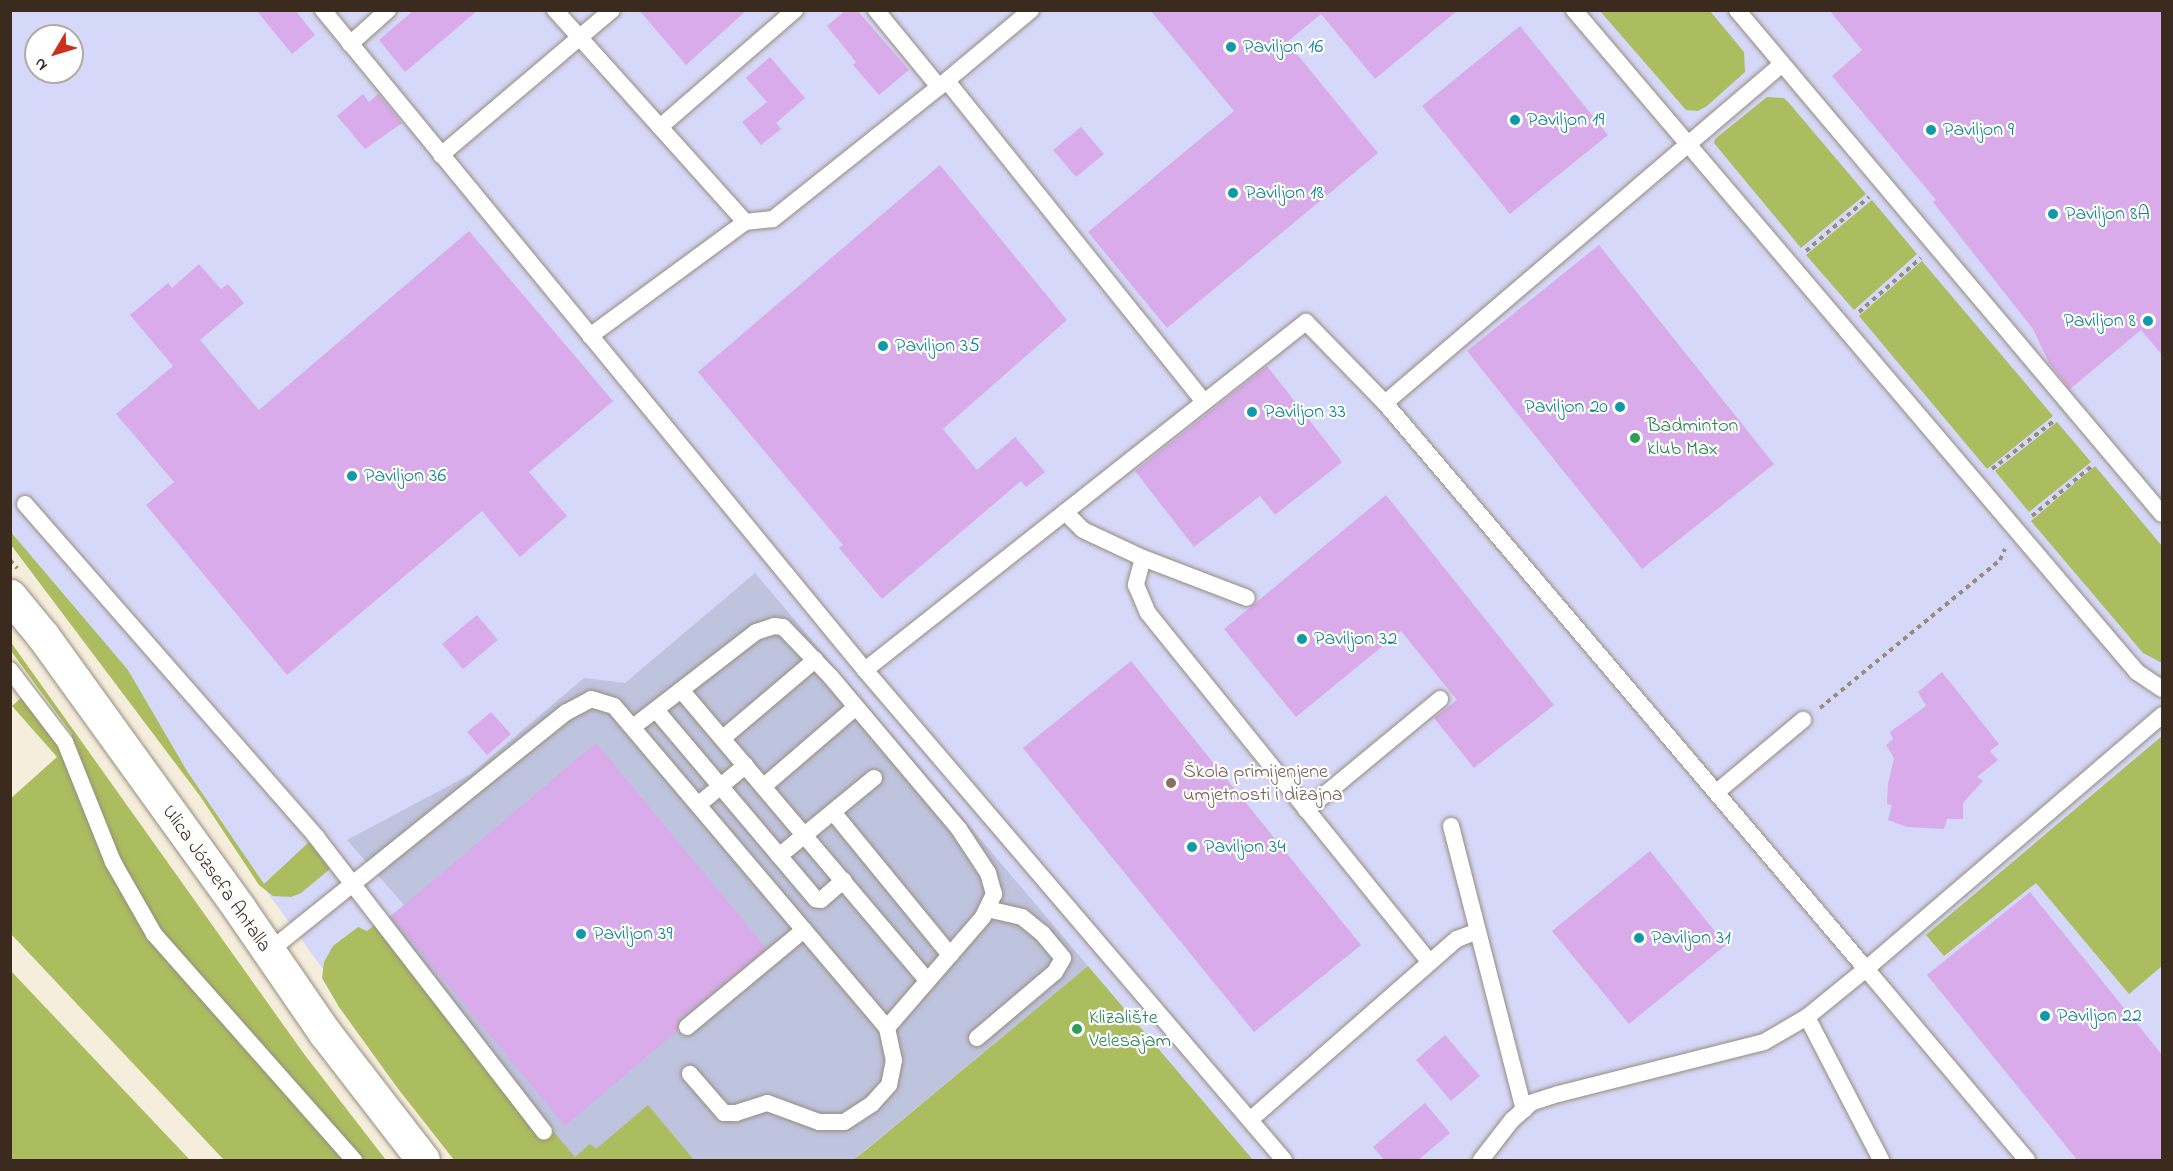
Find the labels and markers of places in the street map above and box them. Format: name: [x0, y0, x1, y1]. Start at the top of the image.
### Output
place label: Paviljon 16: [1243, 35, 1323, 59]
marker: Paviljon 16: [1224, 40, 1238, 54]
place label: Paviljon 19: [1527, 108, 1604, 132]
marker: Paviljon 19: [1508, 113, 1522, 127]
place label: Paviljon 9: [1943, 118, 2014, 142]
marker: Paviljon 9: [1924, 123, 1938, 137]
place label: Paviljon 18: [1245, 181, 1324, 205]
marker: Paviljon 18: [1226, 186, 1240, 200]
place label: Paviljon 8A: [2065, 202, 2150, 226]
marker: Paviljon 8A: [2046, 207, 2060, 221]
place label: Paviljon 8: [2063, 309, 2136, 333]
marker: Paviljon 8: [2141, 314, 2155, 328]
place label: Paviljon 35: [895, 334, 980, 358]
marker: Paviljon 35: [876, 339, 890, 353]
place label: Paviljon 20: [1524, 395, 1608, 419]
place label: Paviljon 33: [1264, 400, 1346, 424]
marker: Paviljon 20: [1613, 400, 1627, 414]
marker: Paviljon 33: [1245, 405, 1259, 419]
place label: Badminton klub Max: [1647, 414, 1738, 461]
marker: Badminton klub Max: [1628, 431, 1642, 445]
place label: Paviljon 36: [364, 464, 446, 488]
marker: Paviljon 36: [345, 469, 359, 483]
place label: Paviljon 32: [1314, 627, 1397, 651]
marker: Paviljon 32: [1295, 632, 1309, 646]
place label: Škola primijenjene umjetnosti i dizajna: [1183, 760, 1343, 807]
marker: Škola primijenjene umjetnosti i dizajna: [1164, 776, 1178, 790]
place label: Paviljon 34: [1204, 835, 1286, 859]
marker: Paviljon 34: [1185, 840, 1199, 854]
place label: Paviljon 39: [593, 922, 672, 946]
place label: Paviljon 31: [1651, 926, 1731, 950]
marker: Paviljon 39: [574, 927, 588, 941]
marker: Paviljon 31: [1632, 931, 1646, 945]
place label: Paviljon 22: [2057, 1004, 2142, 1028]
place label: Klizalište Velesajam: [1089, 1006, 1171, 1053]
marker: Paviljon 22: [2038, 1009, 2052, 1023]
marker: Klizalište Velesajam: [1070, 1022, 1084, 1036]

